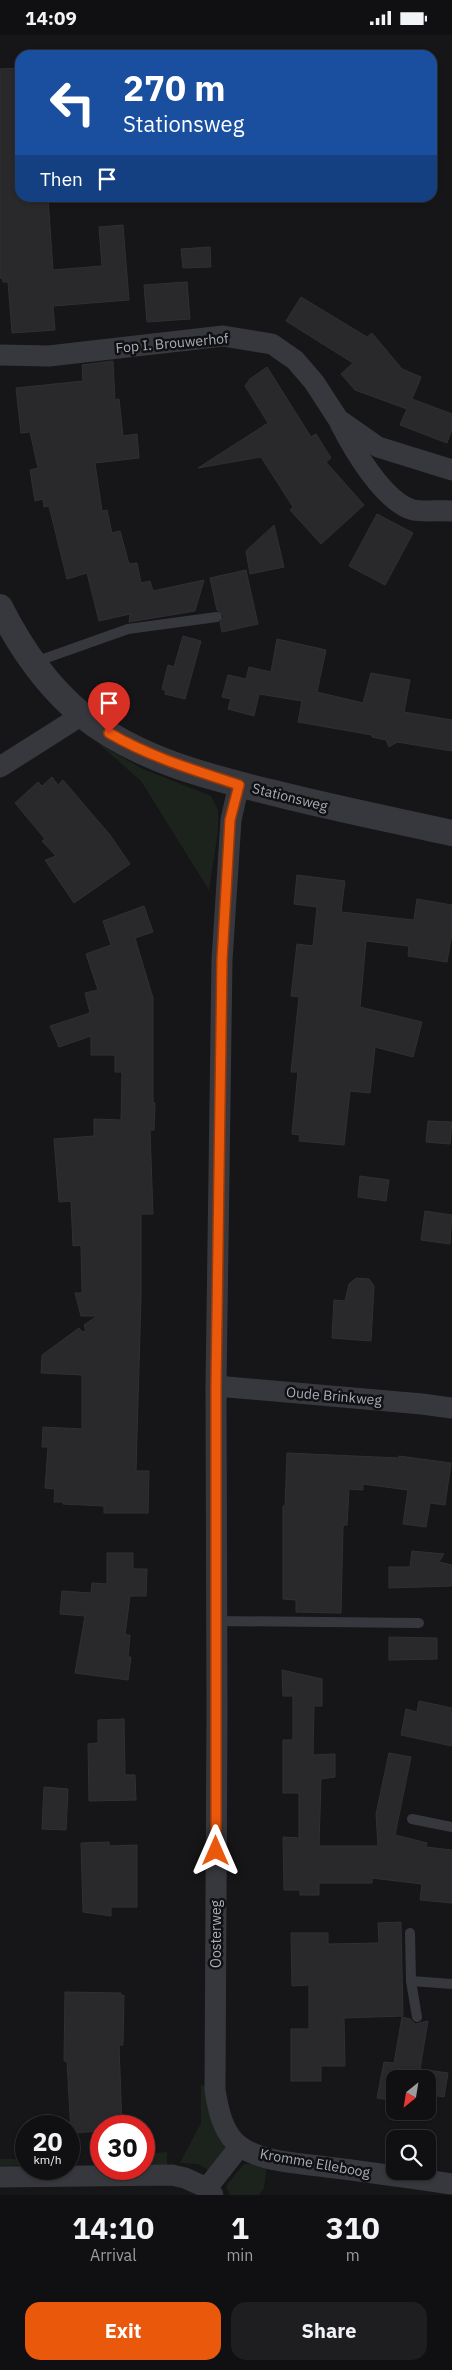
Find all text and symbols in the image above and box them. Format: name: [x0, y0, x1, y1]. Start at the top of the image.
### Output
text: 14:09: [25, 6, 77, 30]
text: 270 m: [123, 65, 226, 111]
icon: left: [40, 70, 105, 135]
text: Stationsweg: [123, 109, 244, 138]
icon: arrive: [93, 165, 121, 193]
text: Then: [40, 167, 83, 191]
street label: Fop I. Brouwerhof: [115, 329, 230, 357]
pin: [88, 682, 130, 733]
icon: arrive: [95, 689, 123, 717]
street label: Stationsweg: [250, 779, 330, 815]
street label: Oude Brinkweg: [285, 1383, 383, 1409]
position arrow: [189, 1824, 241, 1876]
street label: Oosterweg: [207, 1899, 225, 1968]
north arrow: [386, 2070, 436, 2120]
map controls: [386, 2070, 436, 2180]
speed limit sign: 30: [90, 2115, 155, 2180]
text: 20: [32, 2125, 63, 2158]
button: search: [386, 2130, 436, 2180]
street label: Kromme Elleboog: [258, 2144, 372, 2182]
text: km/h: [33, 2152, 62, 2167]
text: 14:10: [72, 2208, 154, 2247]
text: 1: [231, 2208, 249, 2247]
text: 310: [326, 2208, 380, 2247]
text: Arrival: [90, 2245, 137, 2265]
text: min: [226, 2245, 253, 2265]
text: m: [346, 2245, 360, 2265]
button: Exit: [25, 2302, 221, 2360]
button: Share: [231, 2302, 427, 2360]

